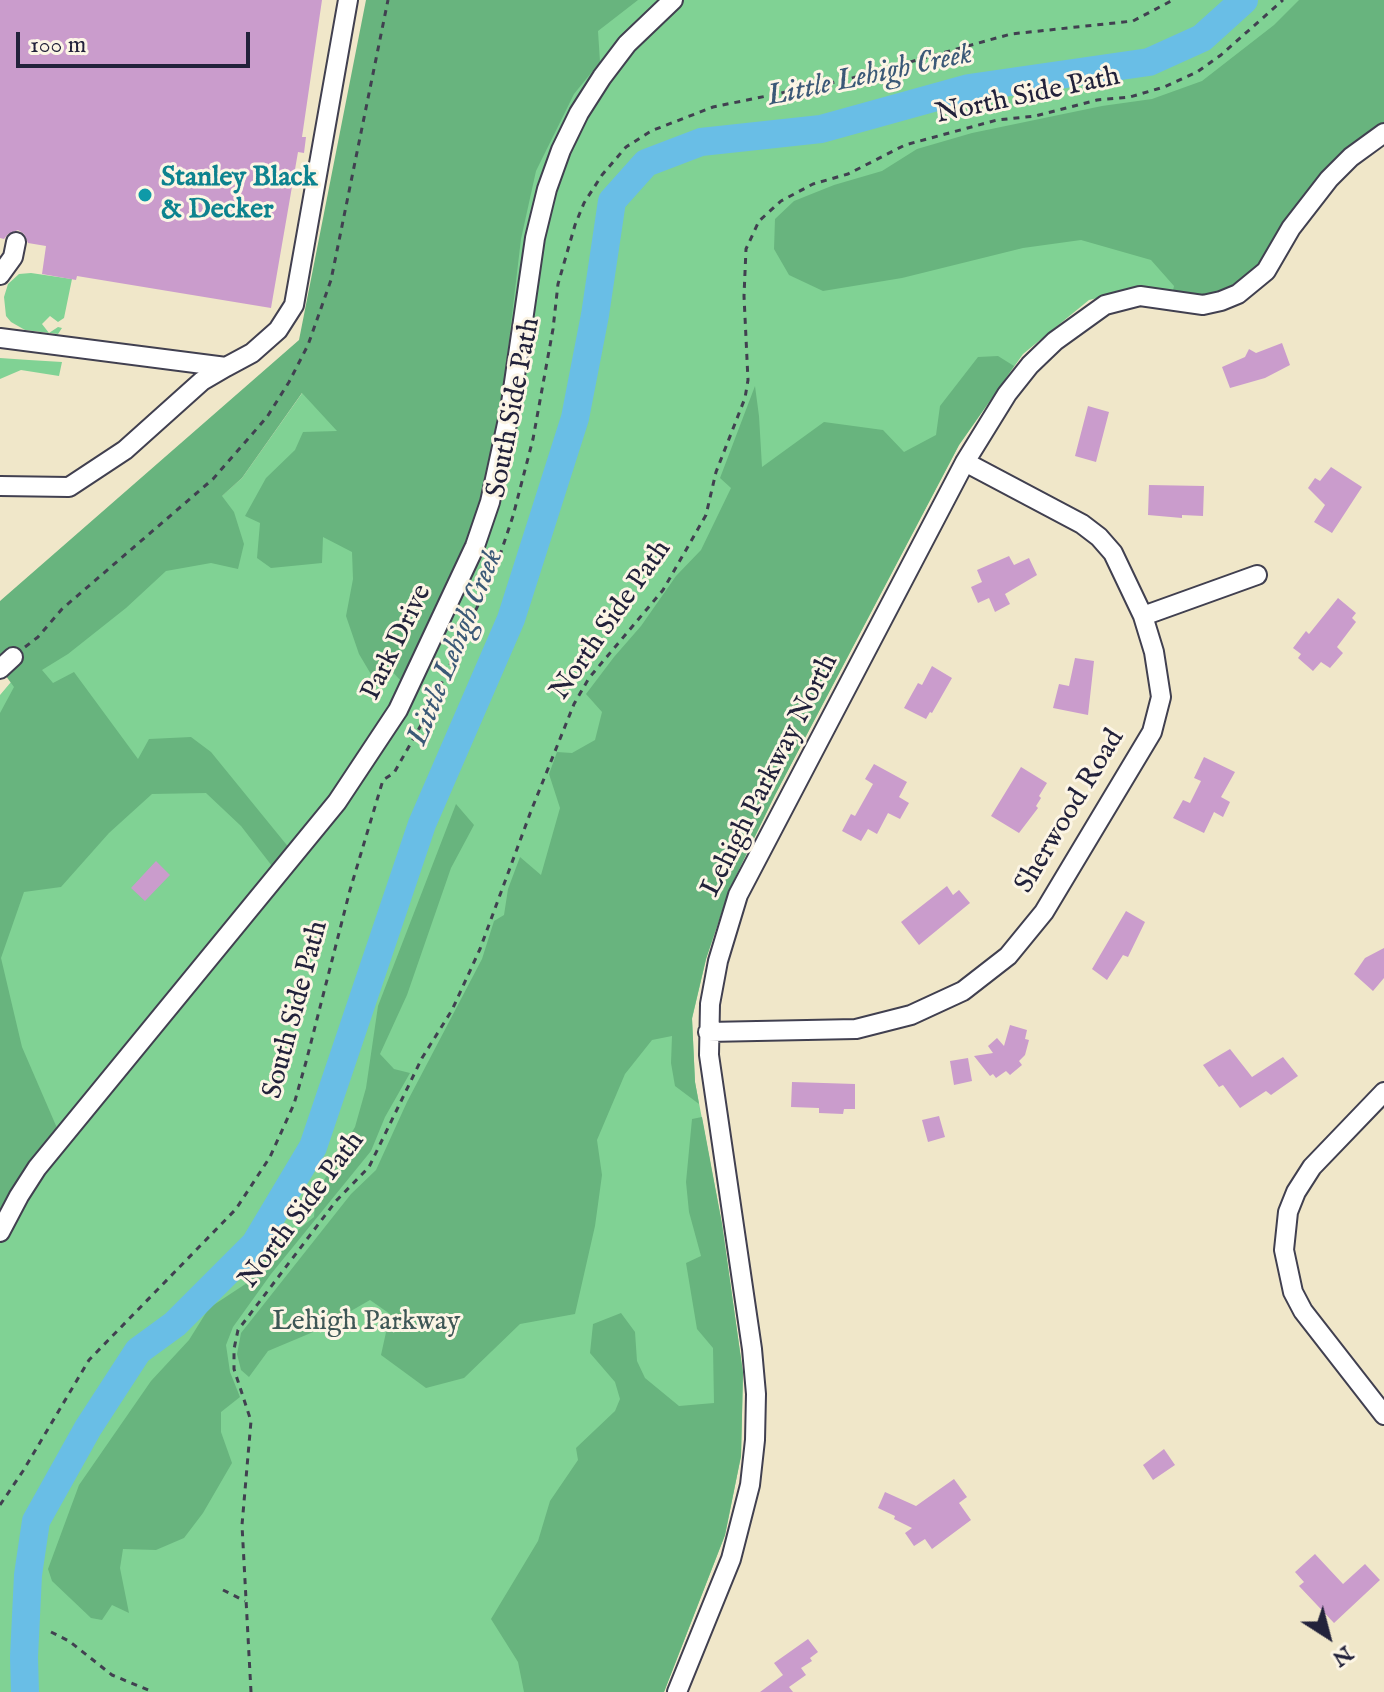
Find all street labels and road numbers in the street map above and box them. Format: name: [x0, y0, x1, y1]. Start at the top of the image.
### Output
street label: North Side Path: [933, 61, 1123, 133]
street label: South Side Path: [481, 315, 549, 501]
street label: North Side Path: [544, 535, 680, 707]
street label: Park Drive: [356, 580, 440, 706]
street label: Lehigh Parkway North: [695, 649, 847, 903]
street label: Sherwood Road: [1009, 724, 1133, 900]
street label: South Side Path: [257, 917, 337, 1103]
street label: North Side Path: [233, 1126, 373, 1296]

